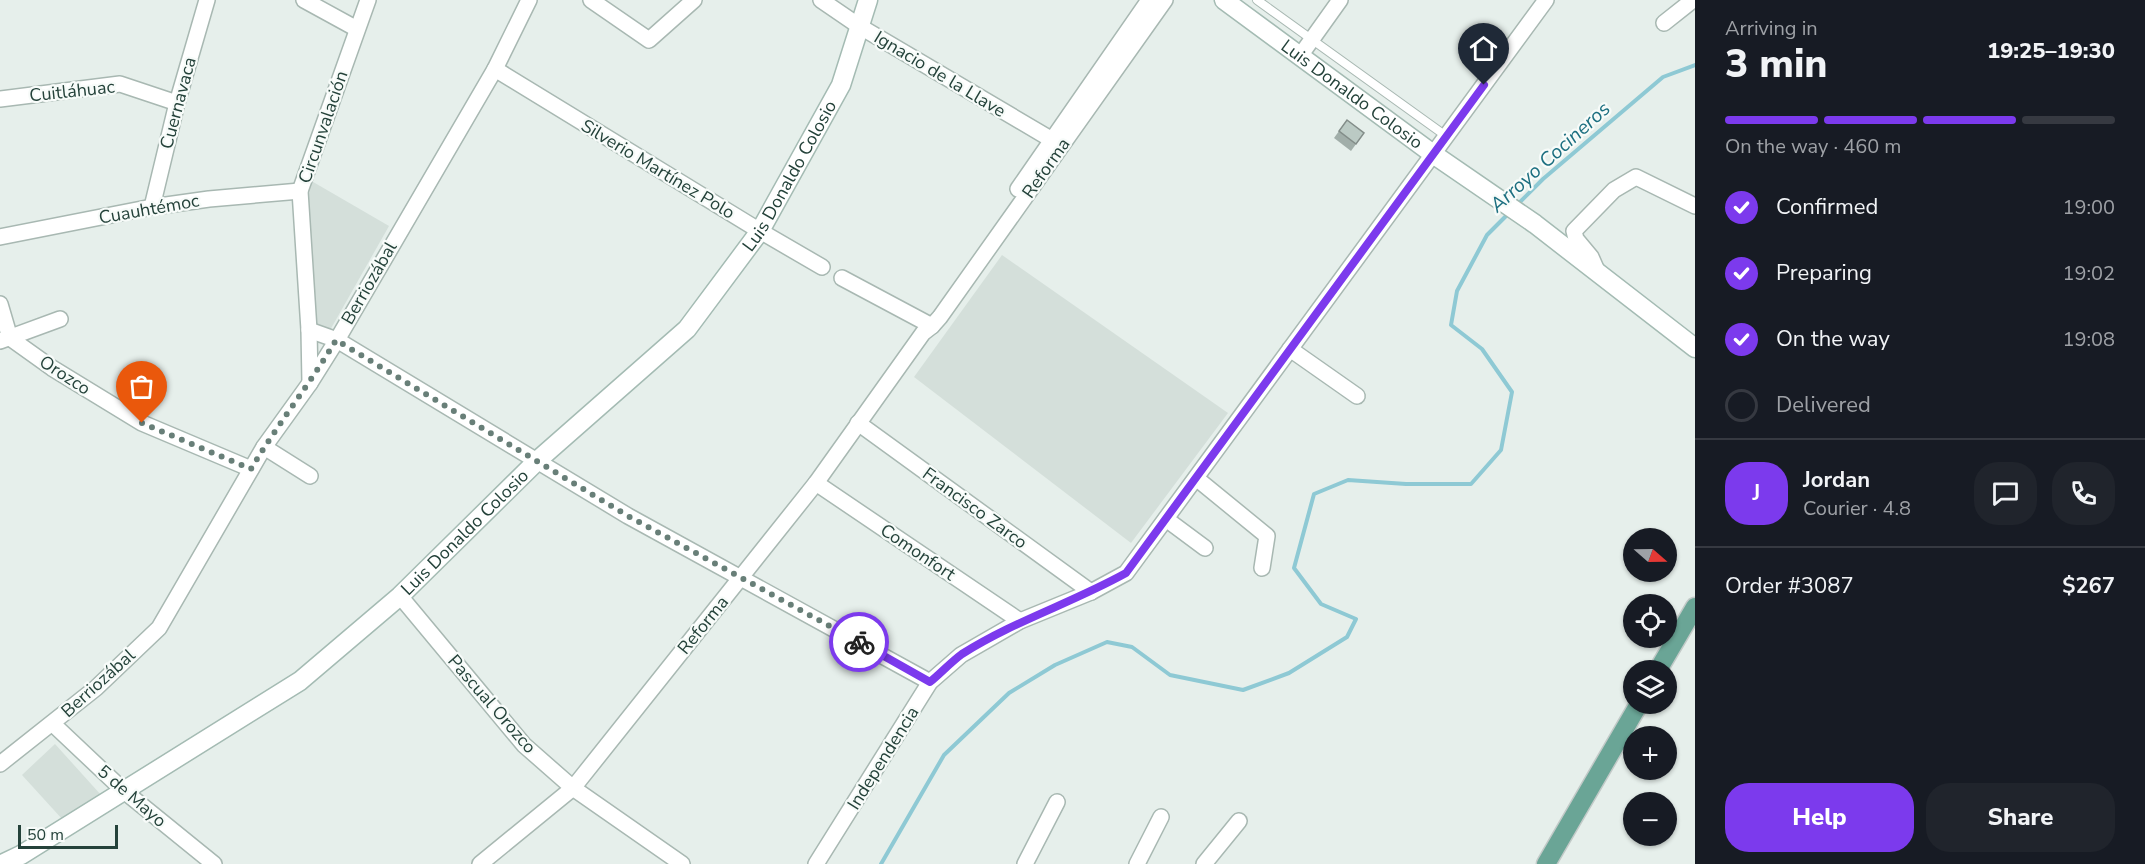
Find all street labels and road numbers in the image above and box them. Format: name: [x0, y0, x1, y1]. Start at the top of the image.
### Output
street label: Ignacio de la Llave: [870, 25, 1010, 123]
street label: Luis Donaldo Colosio: [1276, 34, 1428, 155]
street label: Cuernavaca: [154, 54, 202, 152]
street label: Circunvalación: [293, 68, 353, 186]
street label: Cuitláhuac: [28, 75, 116, 107]
street label: Luis Donaldo Colosio: [737, 96, 842, 256]
street label: Silverio Martínez Polo: [577, 113, 739, 225]
street label: Reforma: [1017, 133, 1075, 203]
street label: Cuauhtémoc: [97, 188, 201, 230]
street label: Berriozábal: [336, 237, 403, 329]
street label: Orozco: [35, 350, 95, 400]
street label: Francisco Zarco: [918, 462, 1032, 554]
street label: Luis Donaldo Colosio: [396, 464, 534, 601]
street label: Comonfort: [876, 518, 961, 586]
street label: Reforma: [672, 591, 734, 659]
street label: Berriozábal: [56, 643, 141, 723]
street label: Pascual Orozco: [442, 650, 542, 758]
street label: Independencia: [842, 702, 924, 814]
street label: 5 de Mayo: [92, 759, 172, 833]

